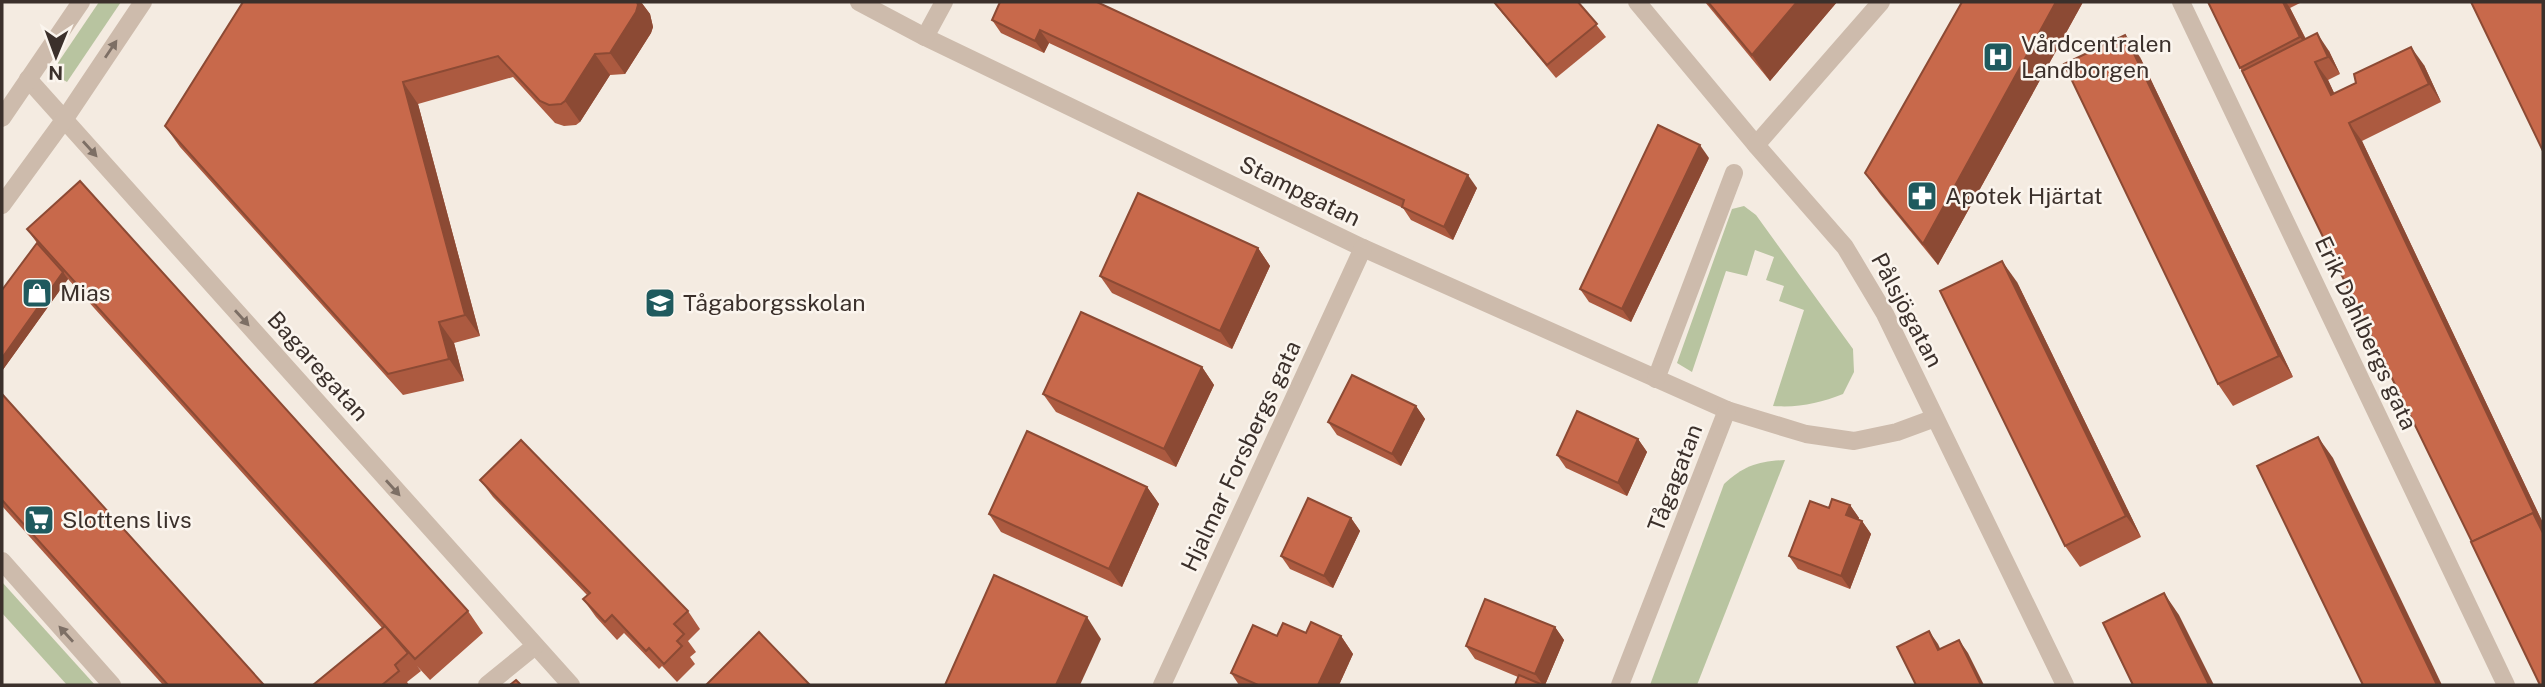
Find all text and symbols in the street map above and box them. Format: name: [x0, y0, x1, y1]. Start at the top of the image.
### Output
north arrow: [21, 21, 91, 91]
place label: Vårdcentralen Landborgen: [2021, 30, 2172, 83]
one-way arrow: [104, 40, 118, 58]
hospital icon: Vårdcentralen Landborgen: [1981, 40, 2015, 74]
text: N: [48, 62, 63, 84]
one-way arrow: [82, 140, 97, 157]
street label: Stampgatan: [1235, 150, 1365, 231]
pharmacy icon: Apotek Hjärtat: [1905, 179, 1939, 213]
place label: Apotek Hjärtat: [1945, 182, 2103, 209]
street label: Erik Dahlbergs gata: [2310, 232, 2423, 434]
street label: Pålsjögatan: [1866, 248, 1949, 371]
shop icon: Mias: [20, 276, 54, 310]
place label: Mias: [60, 279, 110, 306]
school or university icon: Tågaborgsskolan: [643, 286, 677, 320]
place label: Tågaborgsskolan: [683, 289, 865, 316]
street label: Bagaregatan: [262, 305, 374, 426]
one-way arrow: [234, 309, 250, 327]
street label: Hjalmar Forsbergs gata: [1175, 336, 1306, 575]
street label: Tågagatan: [1642, 420, 1707, 535]
one-way arrow: [385, 479, 401, 496]
supermarket icon: Slottens livs: [22, 503, 56, 537]
place label: Slottens livs: [62, 506, 192, 533]
one-way arrow: [59, 626, 75, 643]

